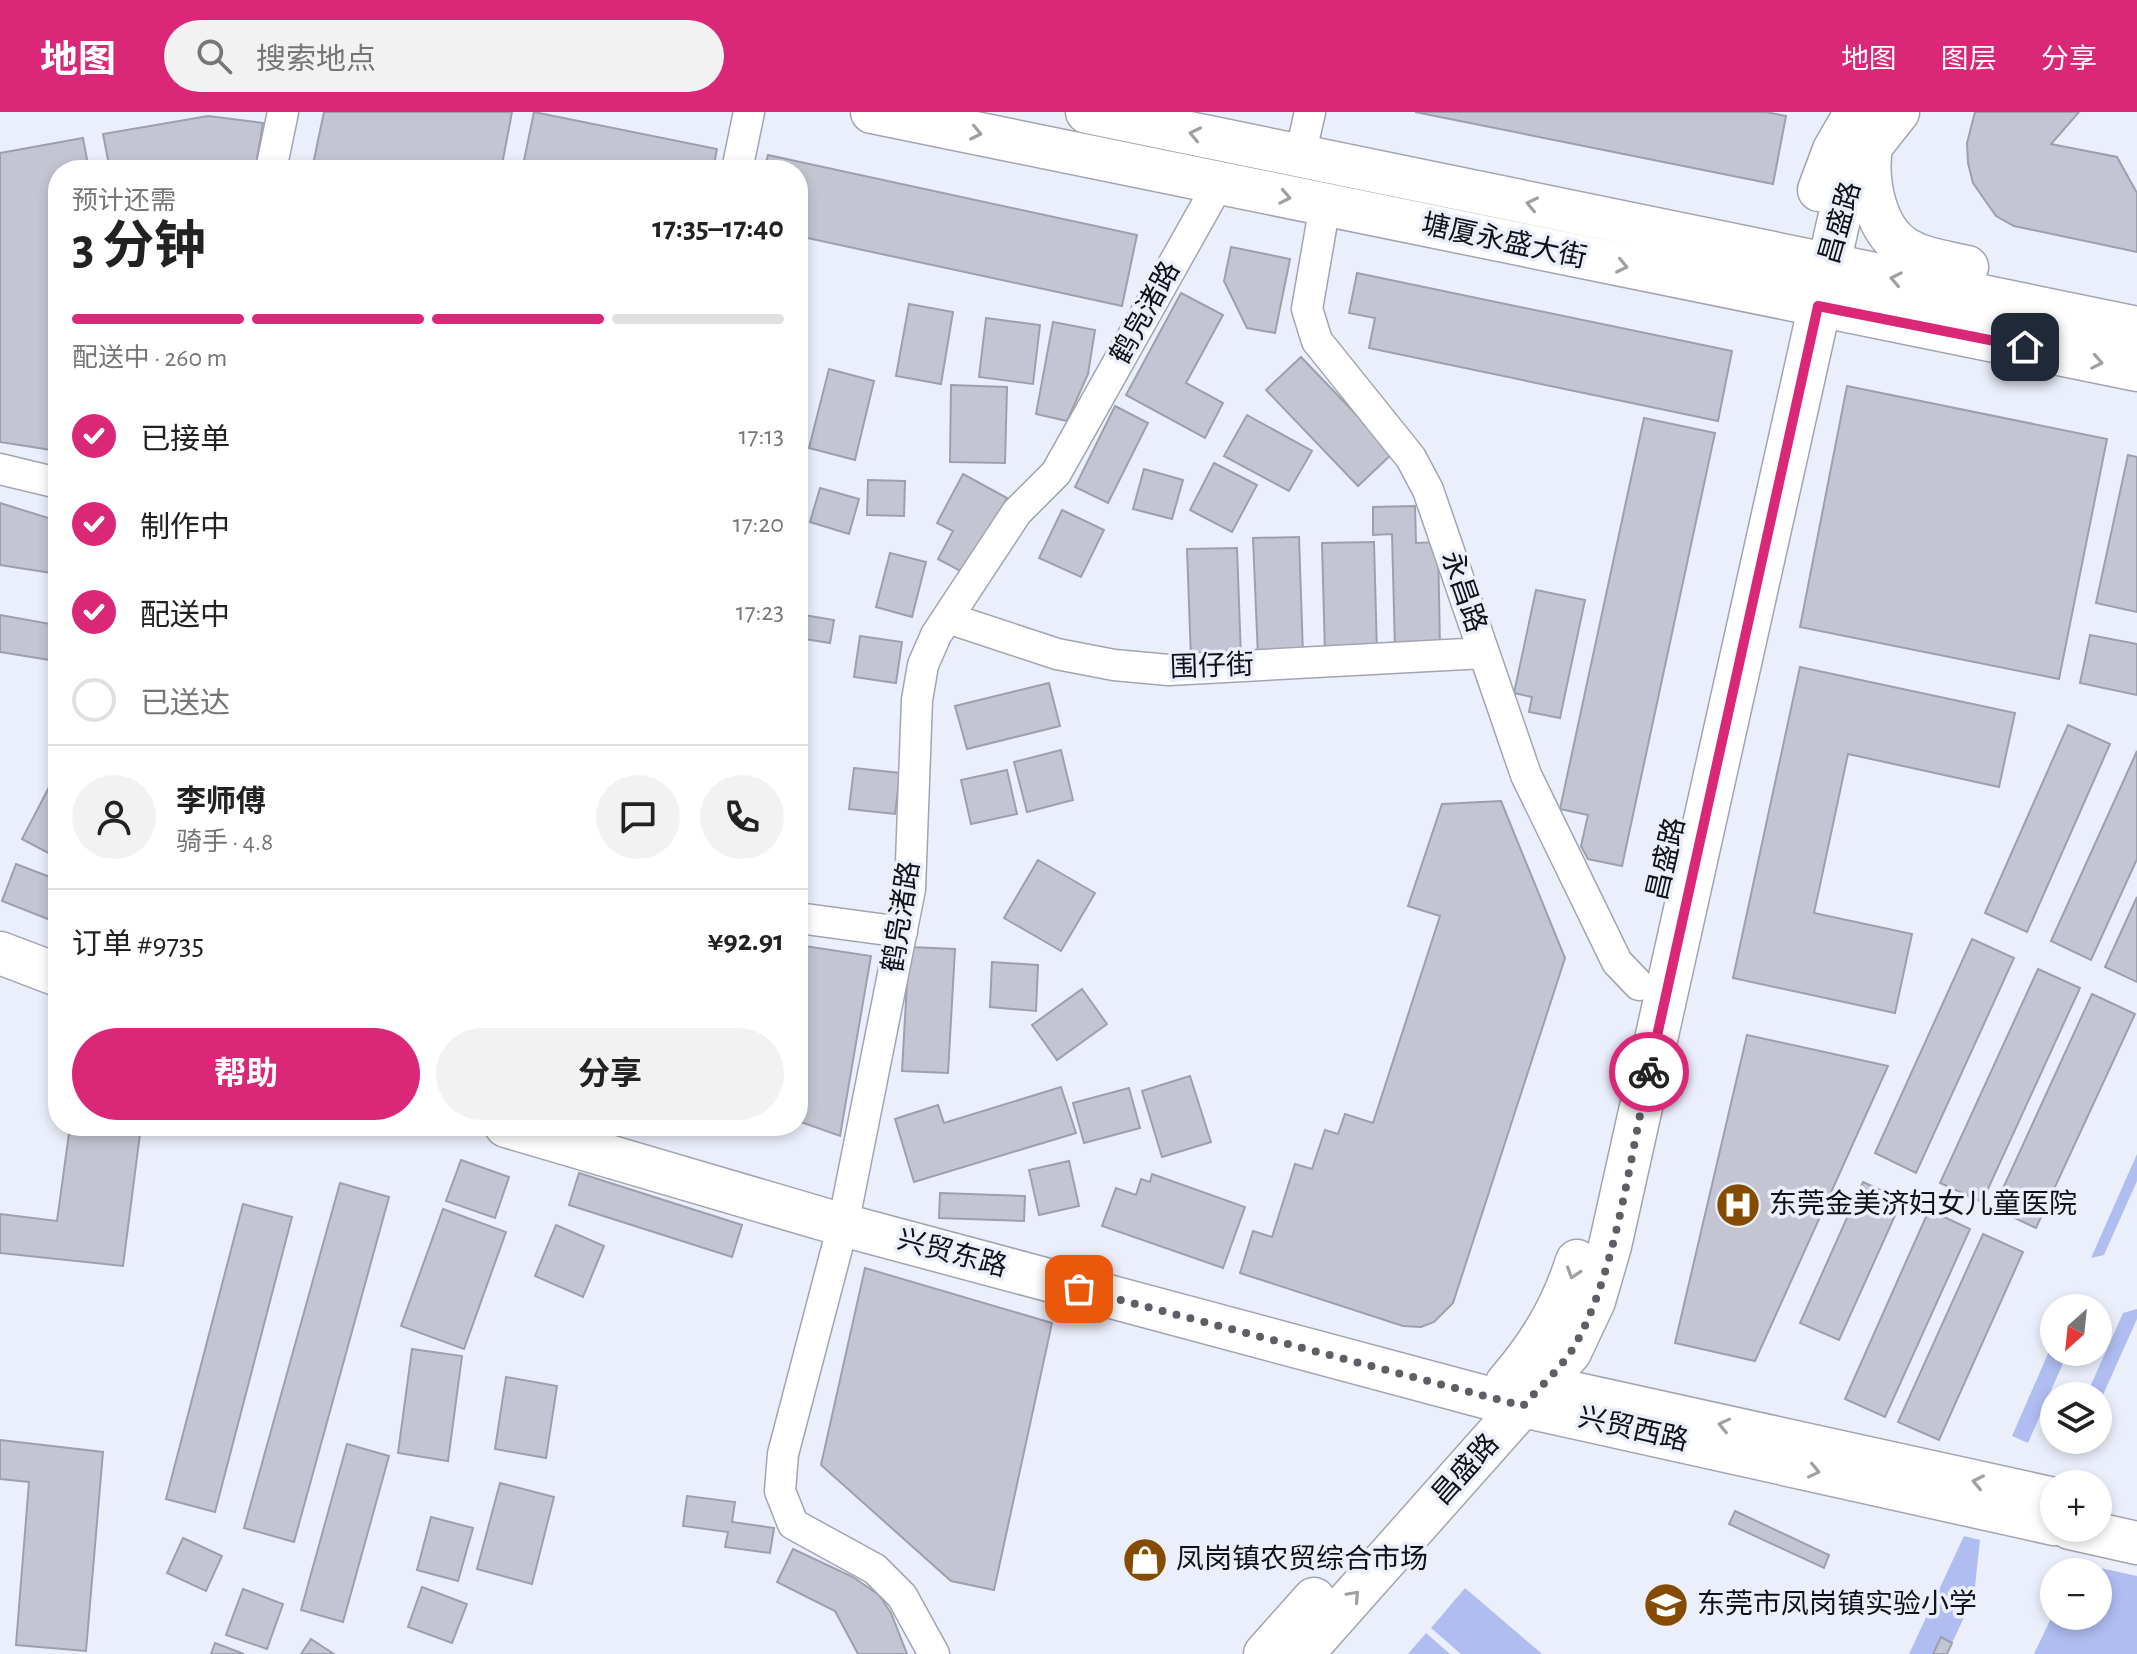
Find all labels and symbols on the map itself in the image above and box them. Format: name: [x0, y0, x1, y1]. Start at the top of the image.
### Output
one-way arrow: [969, 124, 982, 141]
one-way arrow: [1188, 126, 1202, 143]
street label: 昌盛路: [1814, 178, 1866, 267]
one-way arrow: [1278, 188, 1291, 205]
one-way arrow: [1525, 196, 1539, 213]
street label: 塘厦永盛大街: [1419, 209, 1589, 273]
street label: 鹤凫渚路: [1105, 256, 1185, 369]
one-way arrow: [1615, 257, 1628, 274]
one-way arrow: [1889, 271, 1903, 288]
pin: [1991, 313, 2059, 381]
one-way arrow: [2090, 352, 2103, 369]
street label: 永昌路: [1436, 547, 1492, 636]
street label: 围仔街: [1169, 650, 1254, 682]
street label: 昌盛路: [1642, 814, 1690, 903]
street label: 鹤凫渚路: [877, 859, 925, 975]
courier: [1609, 1032, 1689, 1112]
hospital icon: 东莞金美济妇女儿童医院: [1714, 1181, 1762, 1229]
place label: 东莞金美济妇女儿童医院: [1769, 1188, 2077, 1219]
street label: 兴贸东路: [894, 1224, 1010, 1282]
pin: [1045, 1255, 1113, 1323]
one-way arrow: [1566, 1266, 1582, 1280]
north arrow: [2040, 1294, 2112, 1366]
street label: 兴贸西路: [1575, 1402, 1691, 1456]
one-way arrow: [1718, 1417, 1732, 1434]
street label: 昌盛路: [1426, 1428, 1505, 1511]
one-way arrow: [1807, 1461, 1820, 1478]
one-way arrow: [1972, 1474, 1985, 1491]
shop icon: 凤岗镇农贸综合市场: [1121, 1536, 1169, 1584]
place label: 凤岗镇农贸综合市场: [1176, 1544, 1428, 1574]
school or university icon: 东莞市凤岗镇实验小学: [1642, 1581, 1690, 1629]
place label: 东莞市凤岗镇实验小学: [1697, 1589, 1977, 1619]
one-way arrow: [1345, 1590, 1359, 1605]

